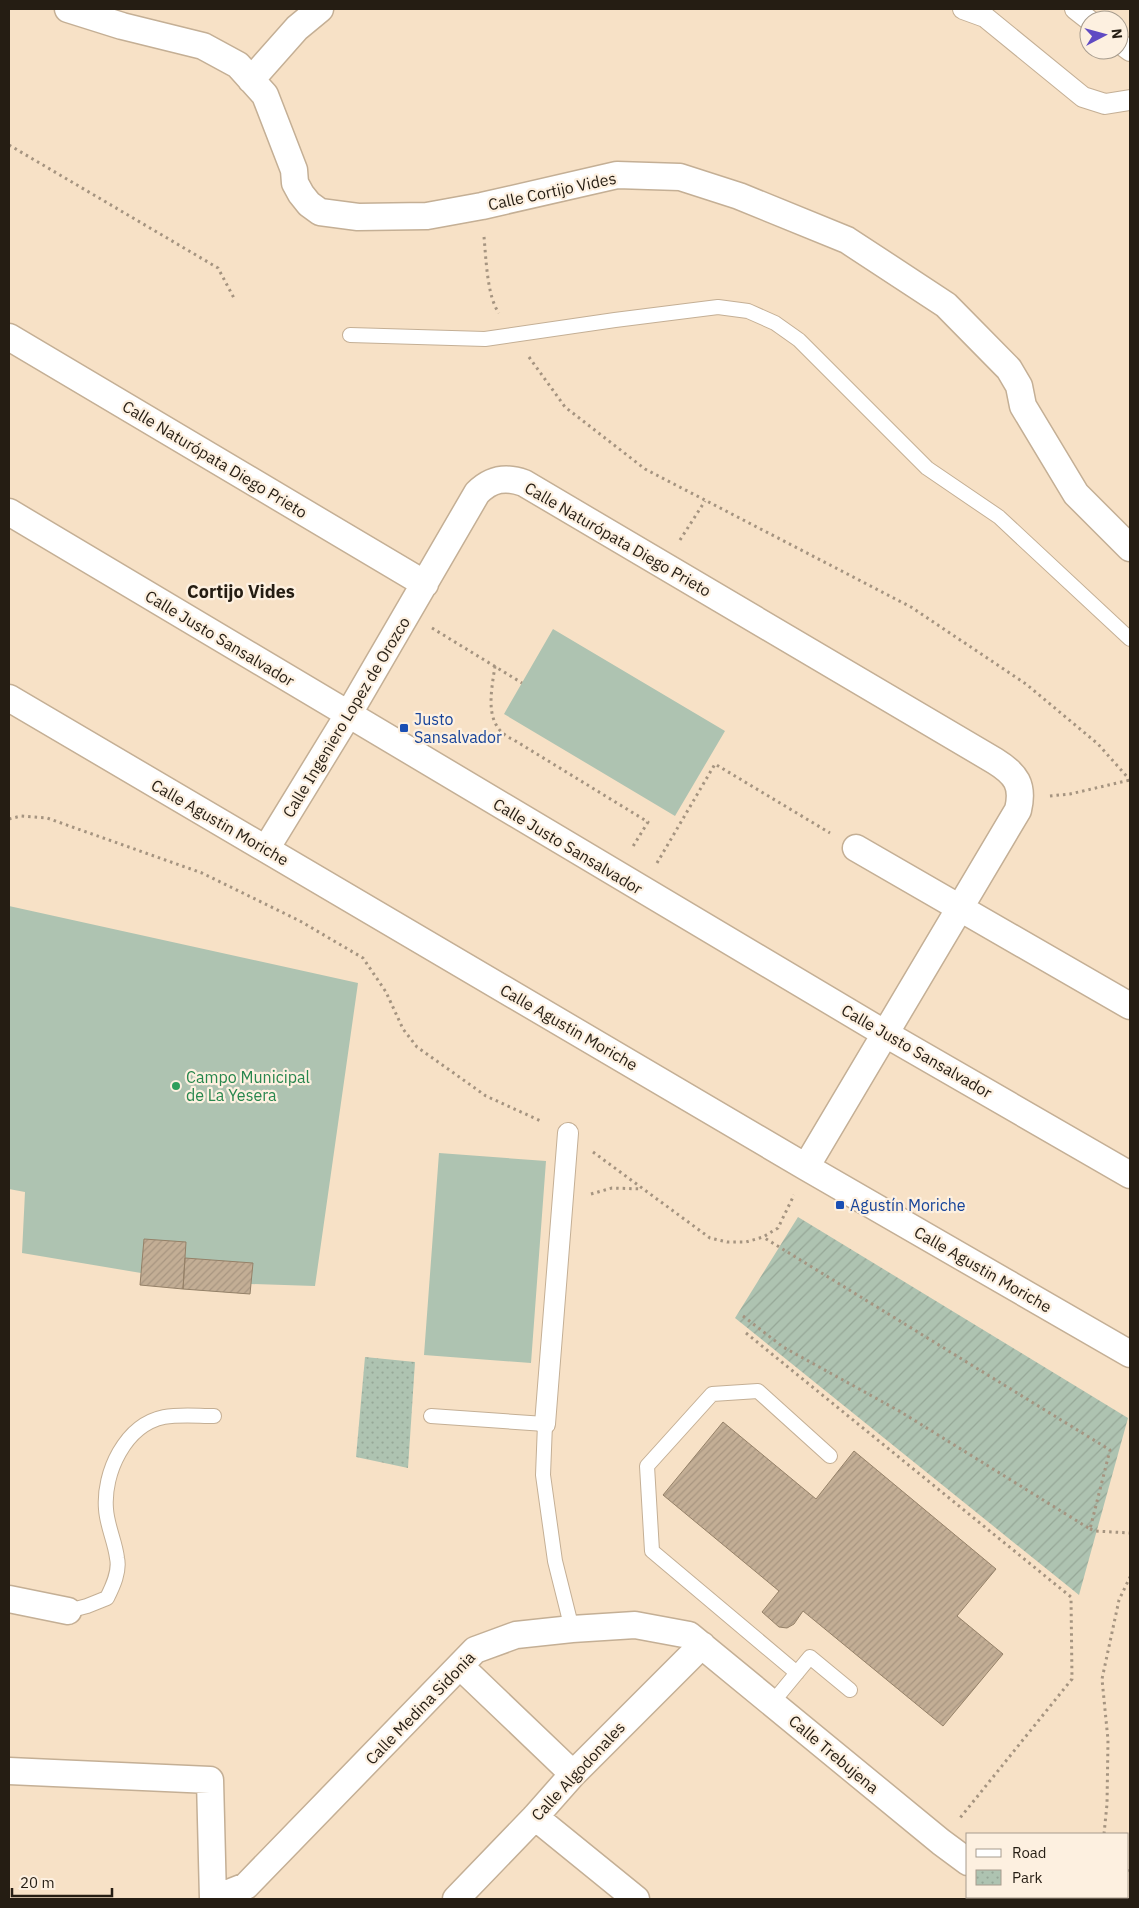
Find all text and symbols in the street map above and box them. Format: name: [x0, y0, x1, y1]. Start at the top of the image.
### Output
north arrow: [1079, 10, 1129, 60]
text: N: [1107, 28, 1126, 40]
street label: Calle Cortijo Vides: [486, 168, 618, 214]
street label: Calle Naturópata Diego Prieto: [119, 396, 311, 522]
street label: Calle Naturópata Diego Prieto: [521, 477, 715, 601]
district label: Cortijo Vides: [187, 580, 295, 603]
street label: Calle Justo Sansalvador: [142, 585, 298, 691]
street label: Calle Ingeniero Lopez de Orozco: [278, 613, 414, 821]
place label: Justo Sansalvador: [414, 709, 502, 747]
marker: Justo Sansalvador: [398, 722, 410, 734]
street label: Calle Agustin Moriche: [148, 775, 292, 870]
street label: Calle Justo Sansalvador: [490, 793, 646, 899]
street label: Calle Agustin Moriche: [497, 980, 641, 1075]
street label: Calle Justo Sansalvador: [838, 1000, 996, 1102]
place label: Campo Municipal de La Yesera: [186, 1067, 310, 1105]
marker: Campo Municipal de La Yesera: [170, 1080, 182, 1092]
place label: Agustín Moriche: [850, 1195, 966, 1215]
marker: Agustín Moriche: [834, 1199, 846, 1211]
street label: Calle Agustin Moriche: [911, 1222, 1055, 1317]
street label: Calle Medina Sidonia: [361, 1647, 479, 1769]
street label: Calle Trebujena: [785, 1711, 883, 1798]
street label: Calle Algodonales: [527, 1717, 629, 1825]
legend: [966, 1833, 1129, 1898]
text: Road: [1012, 1843, 1047, 1862]
scale bar: [12, 1866, 112, 1898]
text: Park: [1012, 1868, 1042, 1887]
text: 20 m: [20, 1873, 55, 1892]

